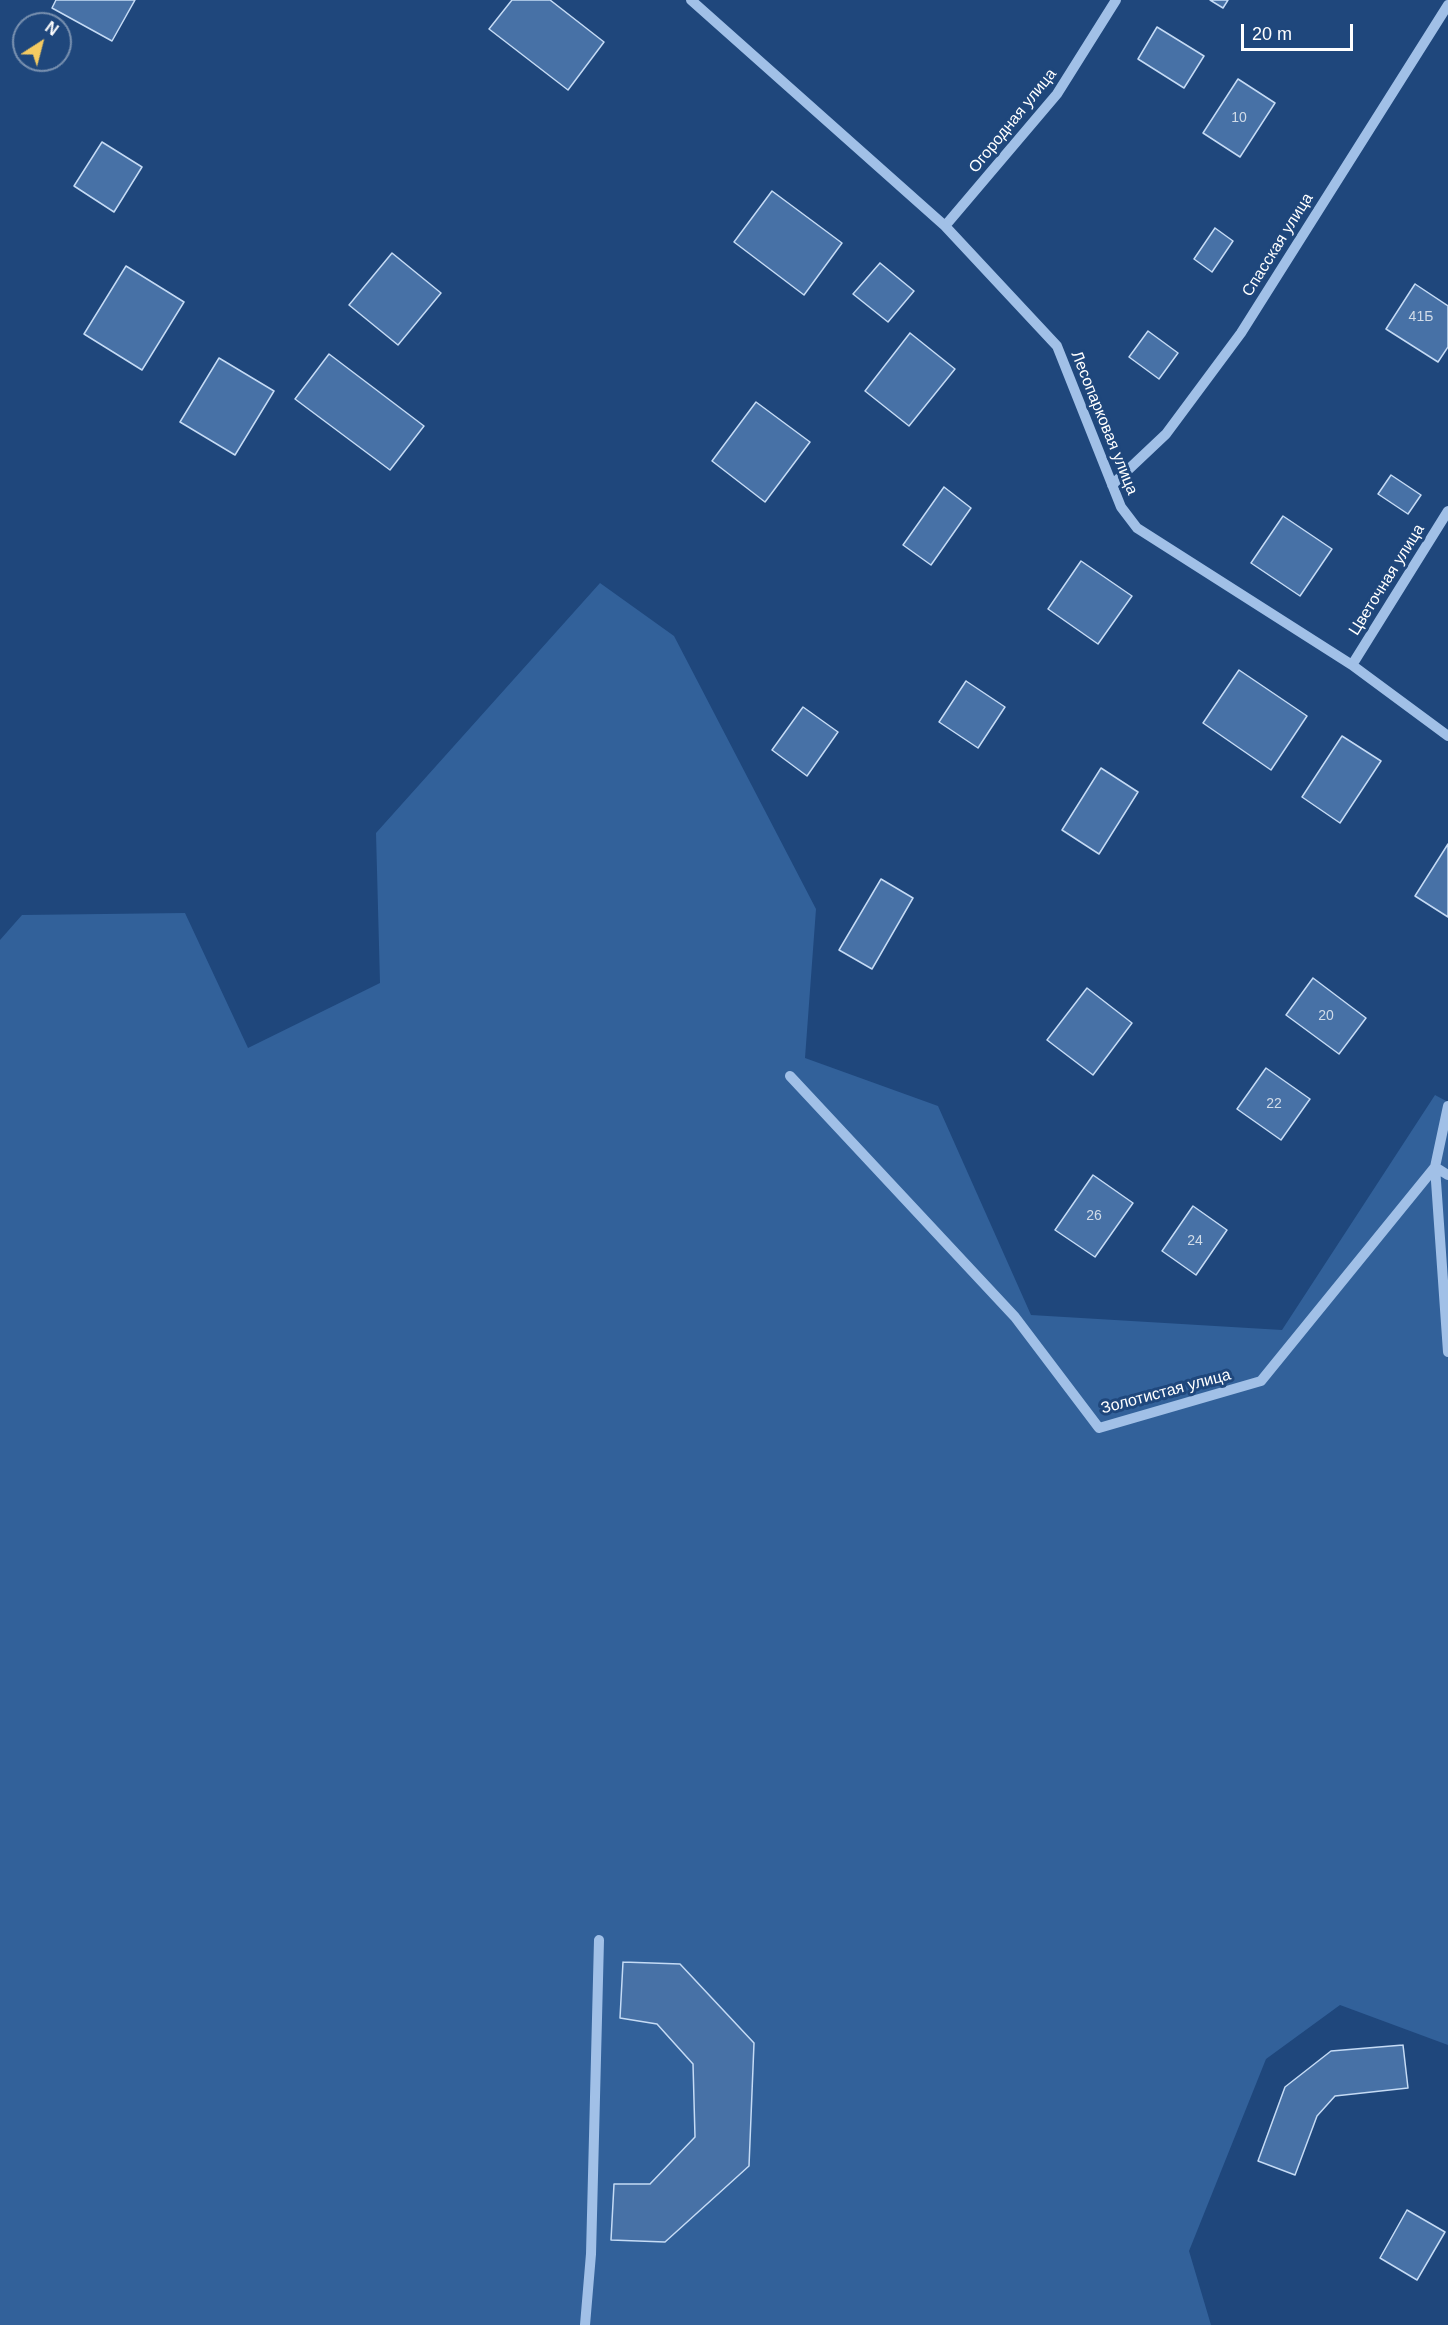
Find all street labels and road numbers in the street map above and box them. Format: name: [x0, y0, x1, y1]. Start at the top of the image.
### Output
street label: Огородная улица: [965, 65, 1061, 177]
street label: Спасская улица: [1238, 190, 1318, 300]
street label: Лесопарковая улица: [1066, 348, 1142, 498]
street label: Цветочная улица: [1345, 521, 1429, 639]
street label: Золотистая улица: [1099, 1365, 1233, 1419]

